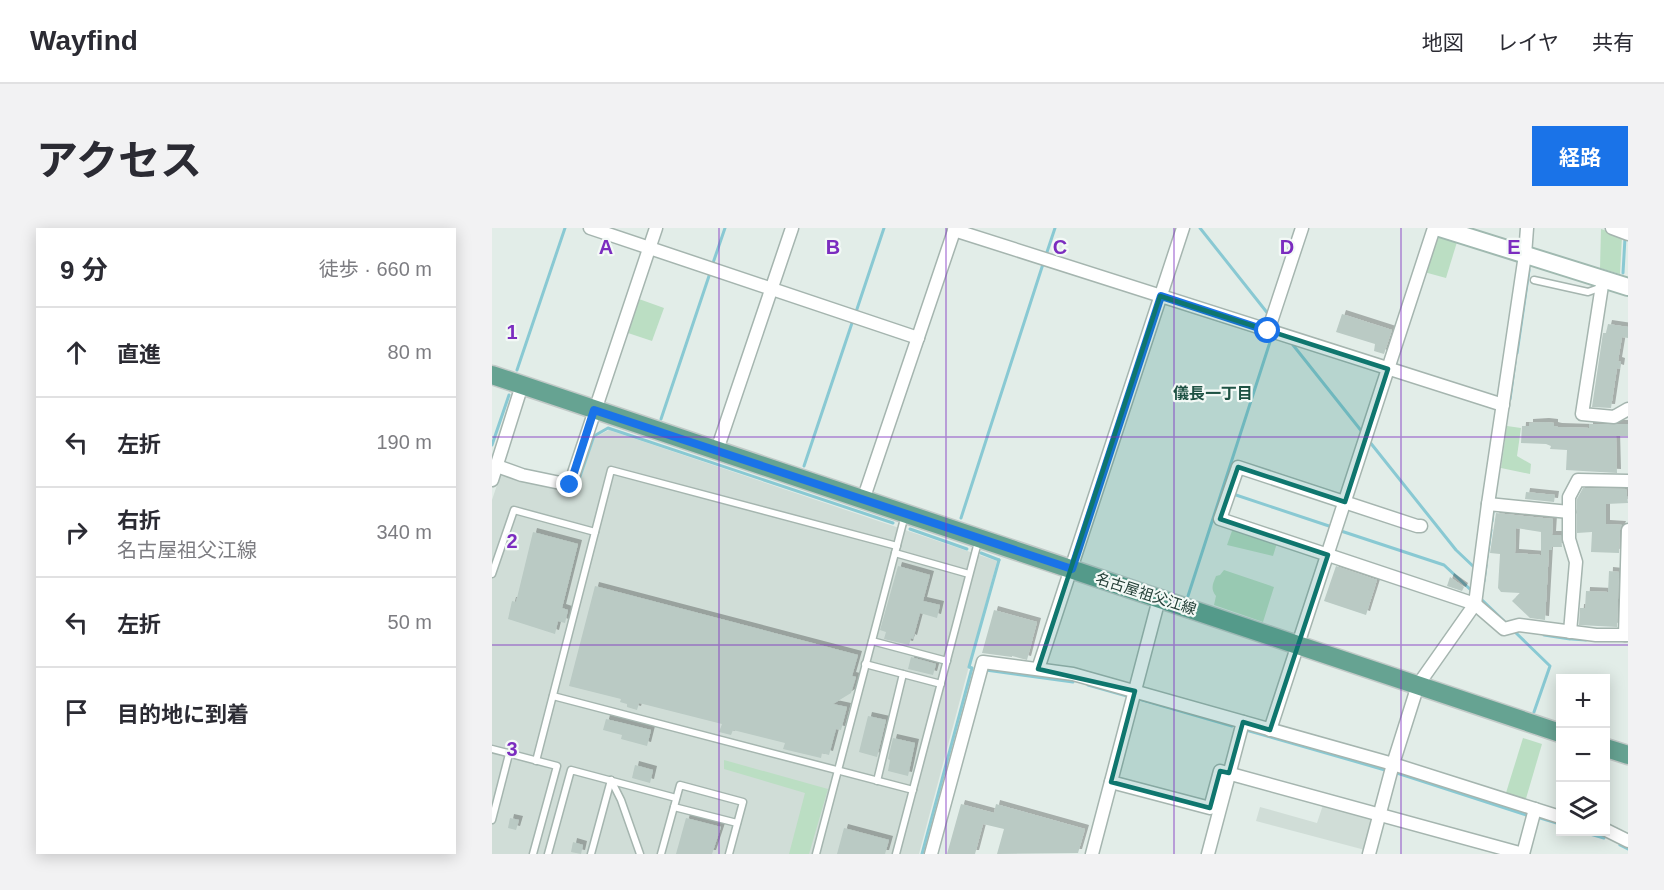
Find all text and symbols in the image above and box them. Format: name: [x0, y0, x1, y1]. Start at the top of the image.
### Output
text: Wayfind: [30, 25, 138, 56]
text: 地図: [1422, 31, 1464, 54]
text: レイヤ: [1497, 31, 1559, 54]
text: 共有: [1592, 31, 1634, 54]
button: 経路: [1532, 126, 1628, 186]
text: アクセス: [36, 137, 202, 184]
text: A: [599, 236, 613, 258]
text: B: [826, 236, 840, 258]
text: C: [1053, 236, 1067, 258]
text: D: [1280, 236, 1294, 258]
text: E: [1507, 236, 1521, 258]
text: 9 分: [60, 255, 108, 285]
text: 徒歩 · 660 m: [319, 258, 432, 280]
route start: [1254, 317, 1280, 343]
text: 1: [506, 321, 518, 343]
icon: ahead: [60, 336, 93, 369]
text: 80 m: [388, 341, 432, 363]
text: 直進: [117, 342, 161, 367]
district label: 儀長一丁目: [1173, 385, 1253, 402]
icon: left: [60, 426, 93, 459]
text: 190 m: [376, 431, 432, 453]
text: 左折: [117, 432, 161, 457]
route end: [556, 471, 582, 497]
text: 右折: [117, 508, 161, 533]
icon: right: [60, 516, 93, 549]
text: 340 m: [376, 521, 432, 543]
text: 2: [506, 530, 518, 552]
text: 名古屋祖父江線: [117, 539, 257, 561]
street label: 名古屋祖父江線: [1094, 569, 1199, 618]
icon: left: [60, 606, 93, 639]
text: 50 m: [388, 611, 432, 633]
text: 左折: [117, 612, 161, 637]
map controls: [1556, 674, 1610, 836]
button: +: [1556, 674, 1610, 728]
icon: arrive: [60, 696, 93, 729]
text: 目的地に到着: [117, 702, 249, 727]
button: −: [1556, 728, 1610, 782]
text: 3: [506, 738, 518, 760]
button: layers: [1556, 782, 1610, 836]

